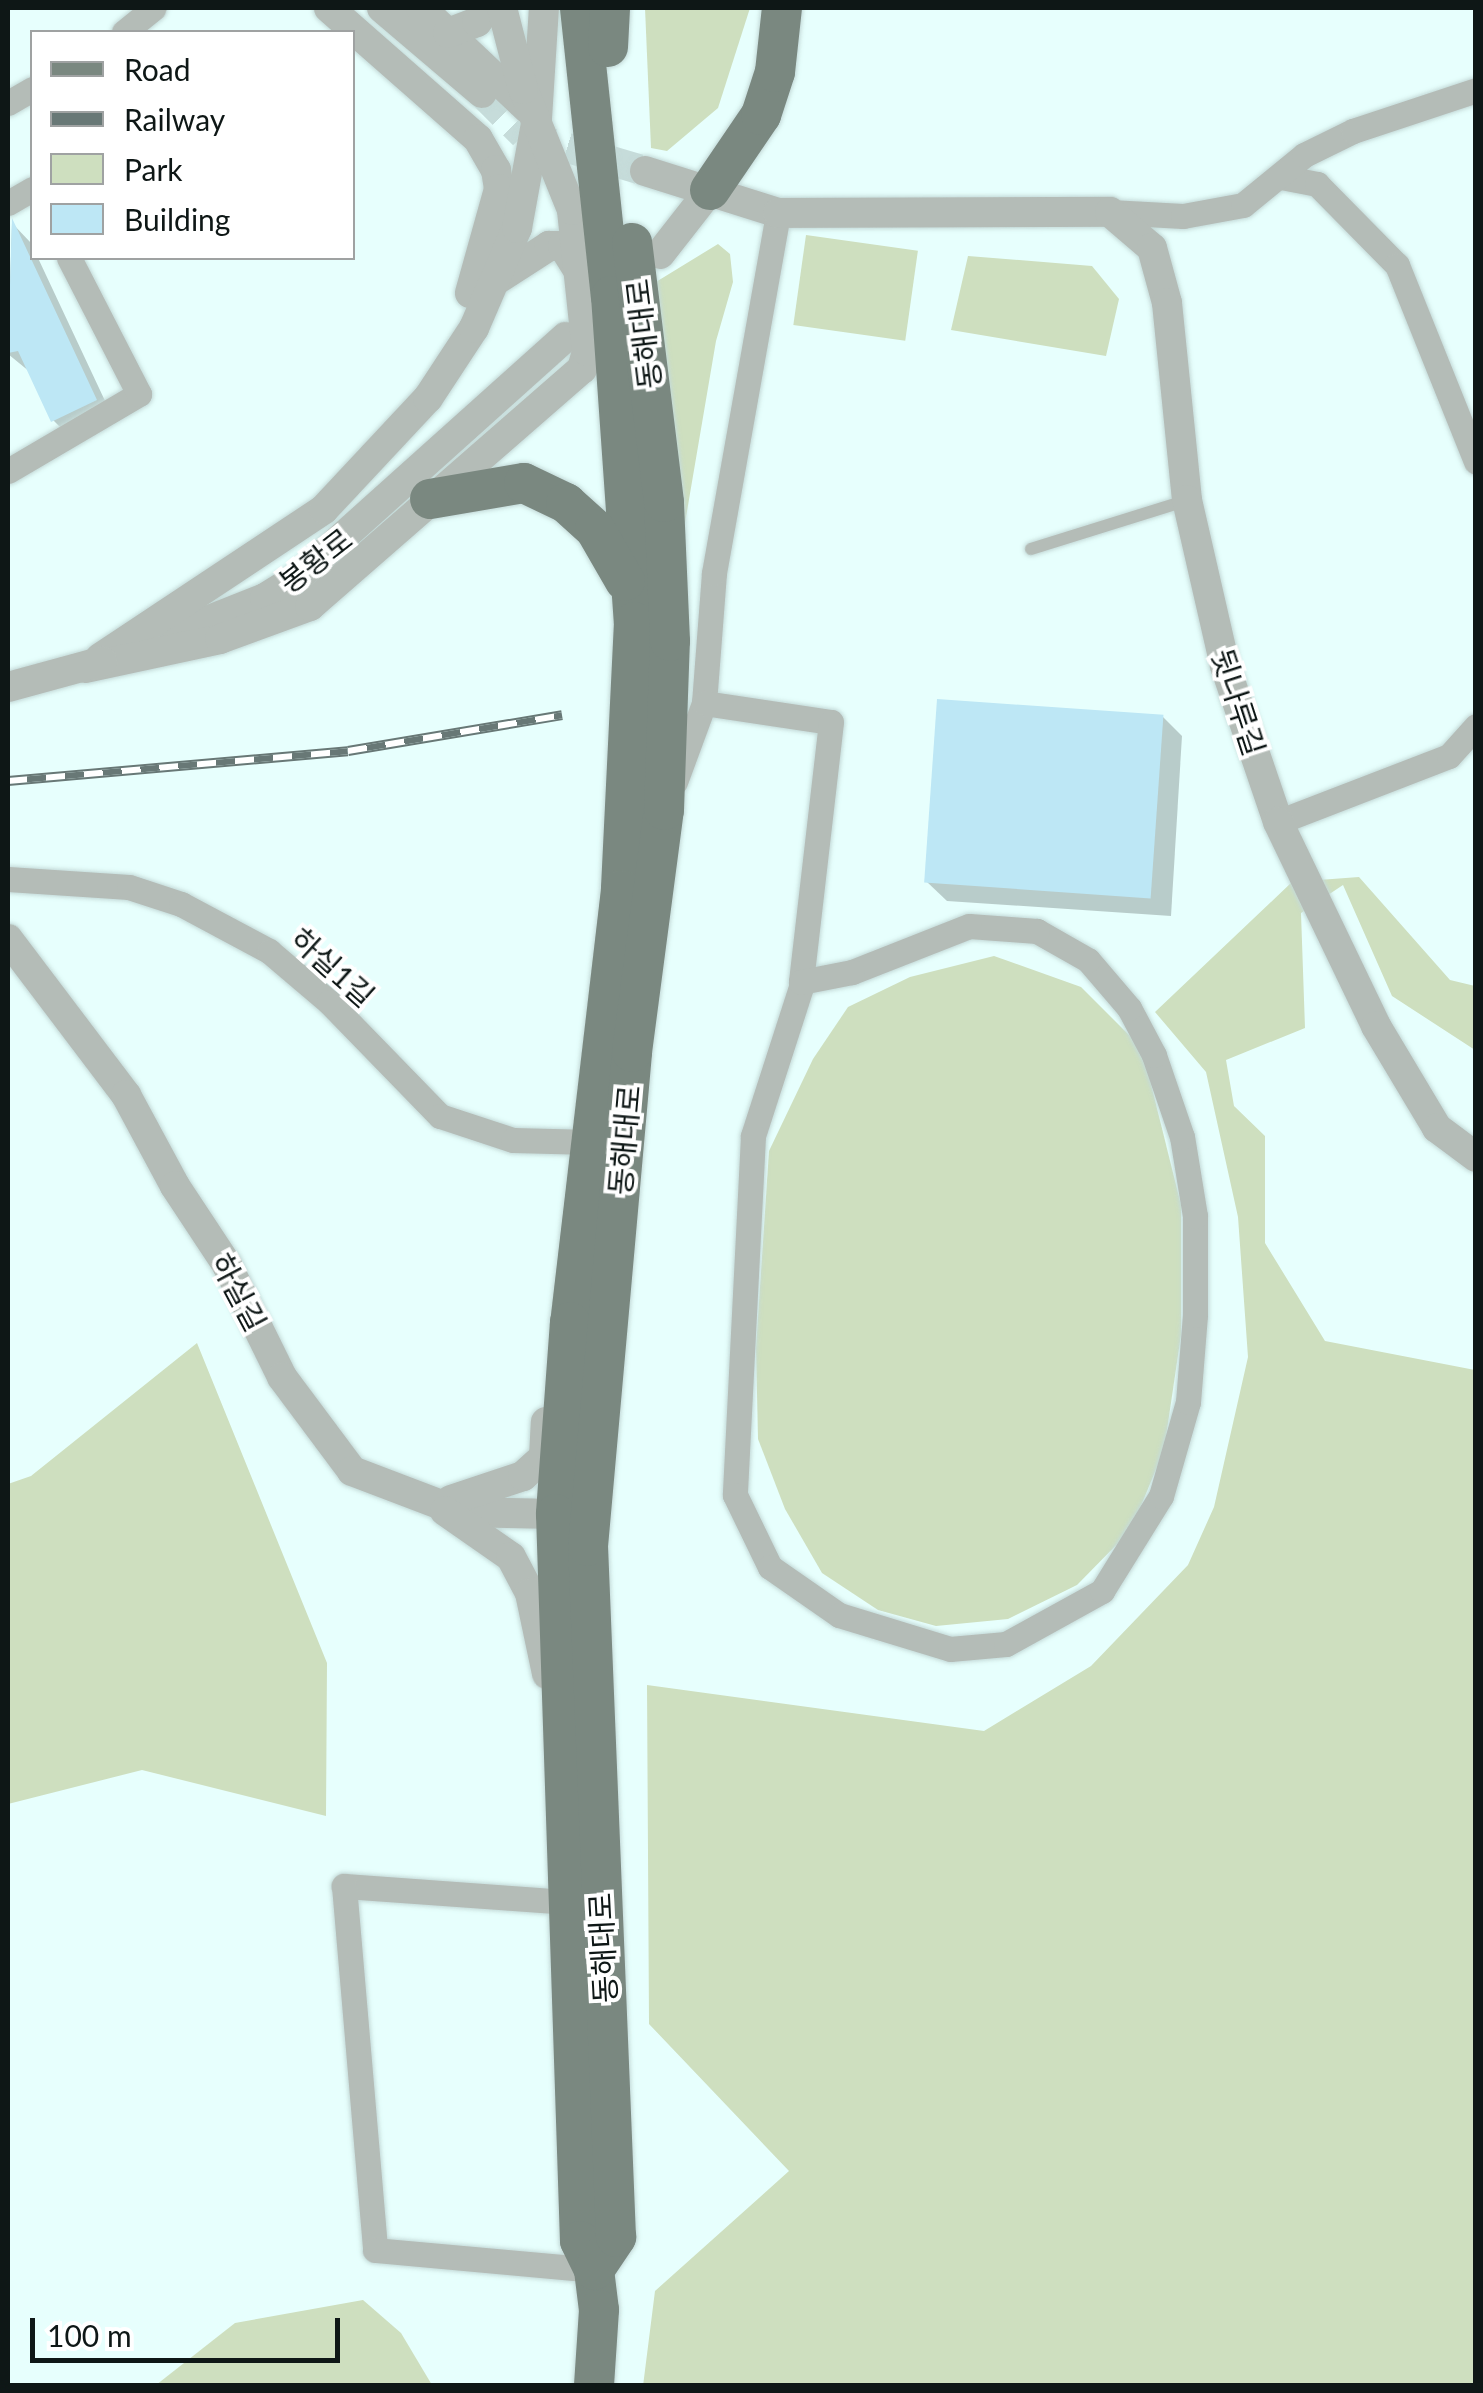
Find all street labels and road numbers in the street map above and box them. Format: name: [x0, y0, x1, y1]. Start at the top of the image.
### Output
street label: 동해대로: [618, 277, 668, 391]
street label: 봉황로: [271, 520, 359, 600]
street label: 뒷나루길: [1205, 644, 1273, 760]
street label: 하실1길: [284, 920, 382, 1014]
street label: 동해대로: [601, 1083, 647, 1197]
street label: 하실길: [204, 1247, 274, 1337]
street label: 동해대로: [581, 1892, 623, 2004]

